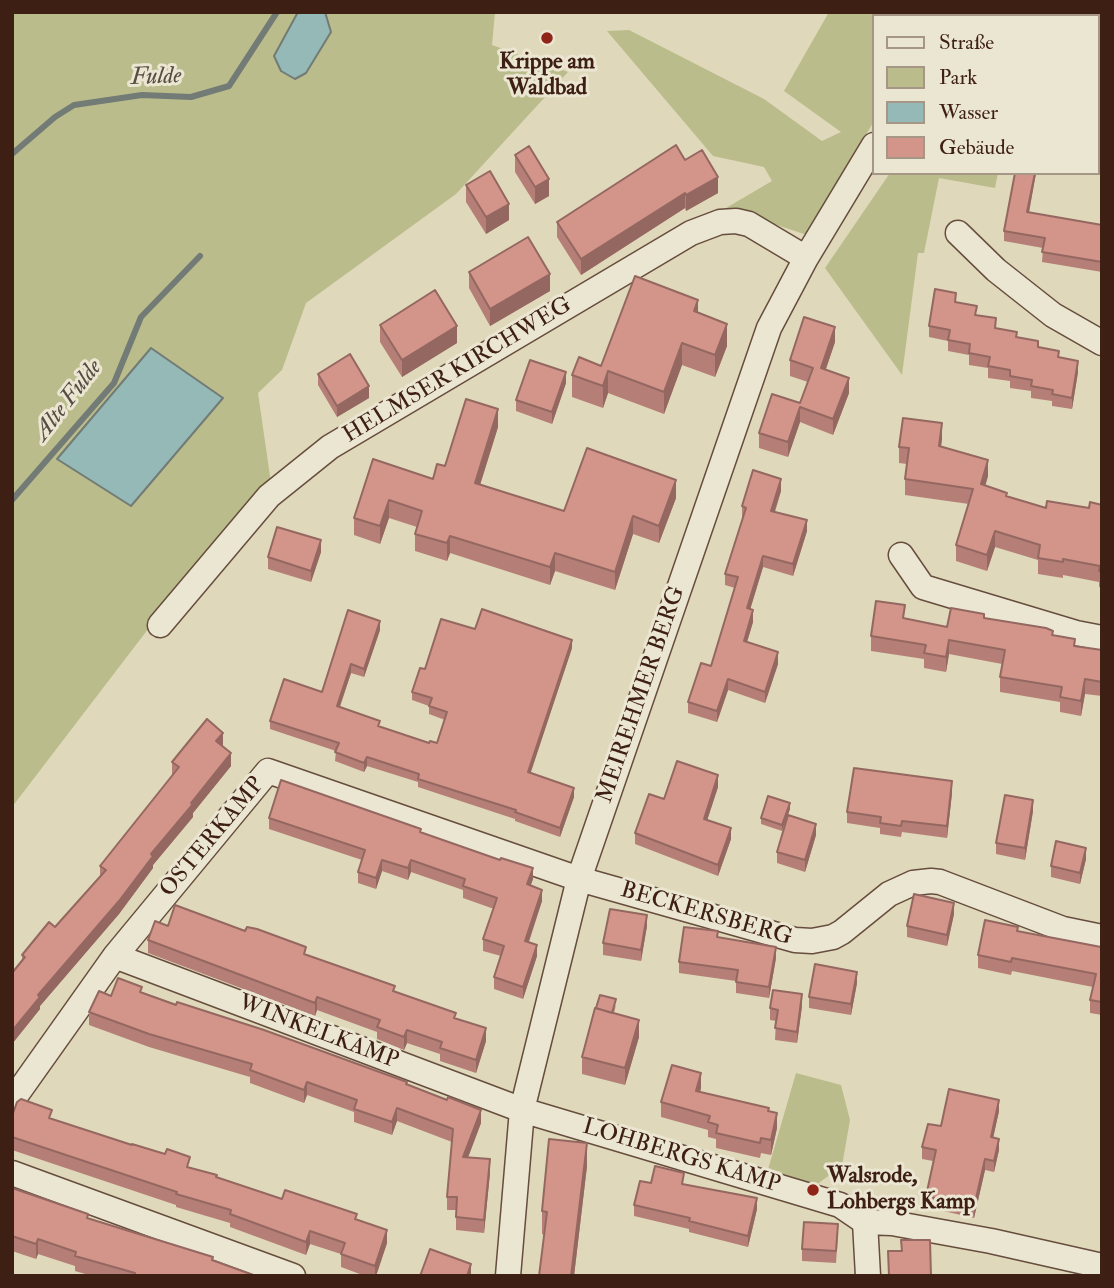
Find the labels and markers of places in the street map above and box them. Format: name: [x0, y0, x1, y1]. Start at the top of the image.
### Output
marker: Krippe am Waldbad: [539, 30, 555, 46]
place label: Krippe am Waldbad: [499, 49, 595, 103]
place label: Walsrode, Lohbergs Kamp: [827, 1163, 975, 1217]
marker: Walsrode, Lohbergs Kamp: [805, 1182, 821, 1198]

